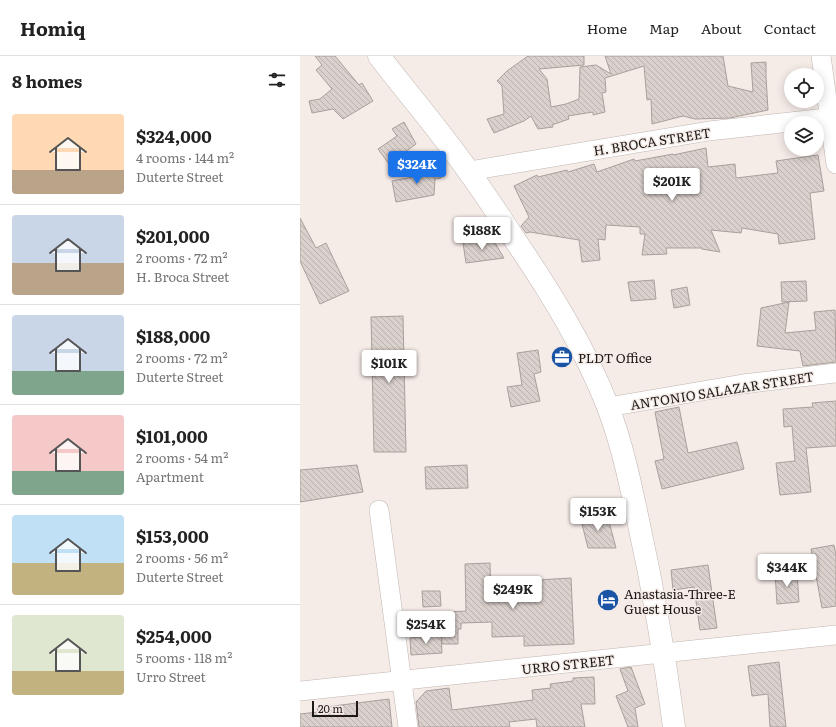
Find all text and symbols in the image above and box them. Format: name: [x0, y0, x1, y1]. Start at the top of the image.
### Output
text: Homiq: [20, 14, 86, 42]
text: Home: [587, 18, 627, 38]
text: Map: [649, 18, 679, 38]
text: About: [701, 18, 742, 38]
text: Contact: [764, 18, 816, 38]
text: 8 homes: [12, 68, 82, 93]
map controls: [784, 68, 824, 156]
button: locate: [784, 68, 824, 108]
icon: filters: [266, 69, 288, 91]
button: layers: [784, 116, 824, 156]
street label: H. BROCA STREET: [592, 122, 712, 160]
text: $324,000: [136, 123, 212, 148]
icon: home: [44, 130, 92, 178]
text: 4 rooms · 144 m²: [136, 148, 234, 167]
pin: $324K: [389, 151, 445, 185]
text: $324K: [397, 154, 437, 173]
text: Duterte Street: [136, 167, 224, 186]
pin: $201K: [644, 168, 700, 202]
text: $201K: [653, 171, 691, 190]
pin: $188K: [454, 217, 510, 251]
text: $188K: [463, 220, 501, 239]
text: $201,000: [136, 223, 210, 248]
icon: home: [44, 231, 92, 279]
text: 2 rooms · 72 m²: [136, 248, 228, 267]
text: H. Broca Street: [136, 267, 229, 286]
text: $188,000: [136, 323, 210, 348]
icon: home: [44, 331, 92, 379]
office icon: PLDT Office: [549, 344, 575, 370]
text: 2 rooms · 72 m²: [136, 348, 228, 367]
place label: PLDT Office: [578, 348, 652, 367]
pin: $101K: [361, 350, 417, 384]
text: $101K: [371, 353, 407, 372]
street label: ANTONIO SALAZAR STREET: [629, 366, 816, 414]
text: Duterte Street: [136, 367, 224, 386]
text: $101,000: [136, 423, 208, 448]
icon: home: [44, 431, 92, 479]
text: 2 rooms · 54 m²: [136, 448, 228, 467]
text: Apartment: [136, 467, 204, 486]
pin: $153K: [570, 498, 626, 532]
text: $153K: [579, 501, 617, 520]
text: $153,000: [136, 523, 209, 548]
icon: home: [44, 531, 92, 579]
text: 2 rooms · 56 m²: [136, 548, 228, 567]
pin: $344K: [759, 554, 815, 588]
text: $344K: [767, 557, 807, 576]
text: Duterte Street: [136, 567, 224, 586]
pin: $249K: [485, 576, 541, 610]
text: $249K: [493, 579, 533, 598]
place label: Anastasia-Three-E Guest House: [624, 584, 736, 618]
hotel icon: Anastasia-Three-E Guest House: [595, 587, 621, 613]
pin: $254K: [398, 611, 454, 645]
text: $254K: [406, 614, 446, 633]
text: $254,000: [136, 623, 212, 648]
icon: home: [44, 631, 92, 679]
text: 5 rooms · 118 m²: [136, 648, 232, 667]
street label: URRO STREET: [520, 650, 616, 678]
text: Urro Street: [136, 667, 206, 686]
scale bar: [312, 699, 358, 718]
text: 20 m: [318, 700, 343, 716]

